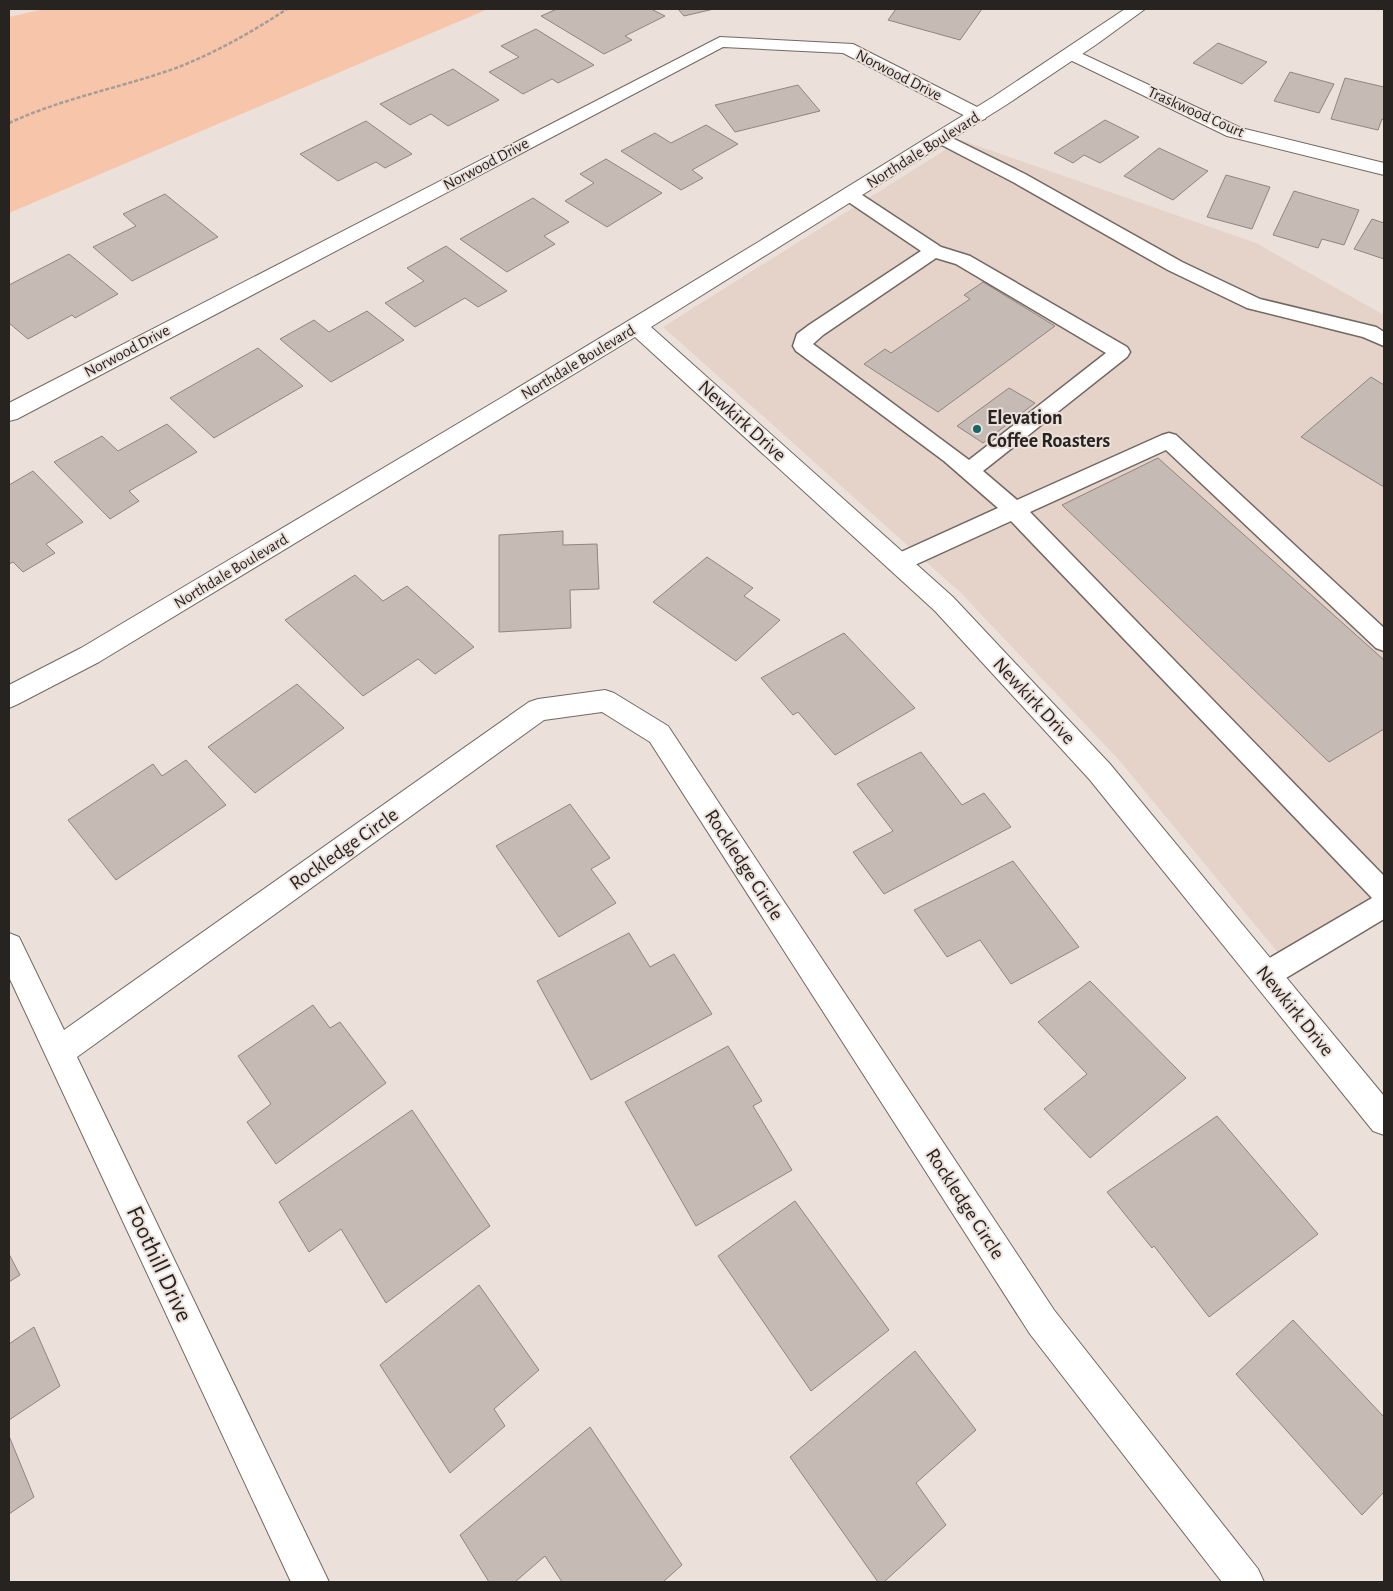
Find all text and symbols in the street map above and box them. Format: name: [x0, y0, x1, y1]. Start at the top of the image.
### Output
street label: Norwood Drive: [853, 46, 945, 104]
street label: Traskwood Court: [1145, 84, 1247, 140]
street label: Northdale Boulevard: [864, 109, 982, 191]
street label: Norwood Drive: [441, 135, 531, 193]
street label: Norwood Drive: [82, 322, 172, 380]
street label: Northdale Boulevard: [518, 322, 638, 402]
street label: Newkirk Drive: [694, 377, 790, 465]
place label: Elevation Coffee Roasters: [987, 408, 1111, 451]
marker: Elevation Coffee Roasters: [971, 423, 983, 435]
street label: Northdale Boulevard: [171, 531, 291, 611]
street label: Newkirk Drive: [989, 654, 1079, 748]
street label: Rockledge Circle: [286, 804, 402, 894]
street label: Rockledge Circle: [701, 806, 787, 924]
street label: Newkirk Drive: [1252, 962, 1338, 1060]
street label: Rockledge Circle: [922, 1145, 1008, 1263]
street label: Foothill Drive: [122, 1202, 196, 1326]

